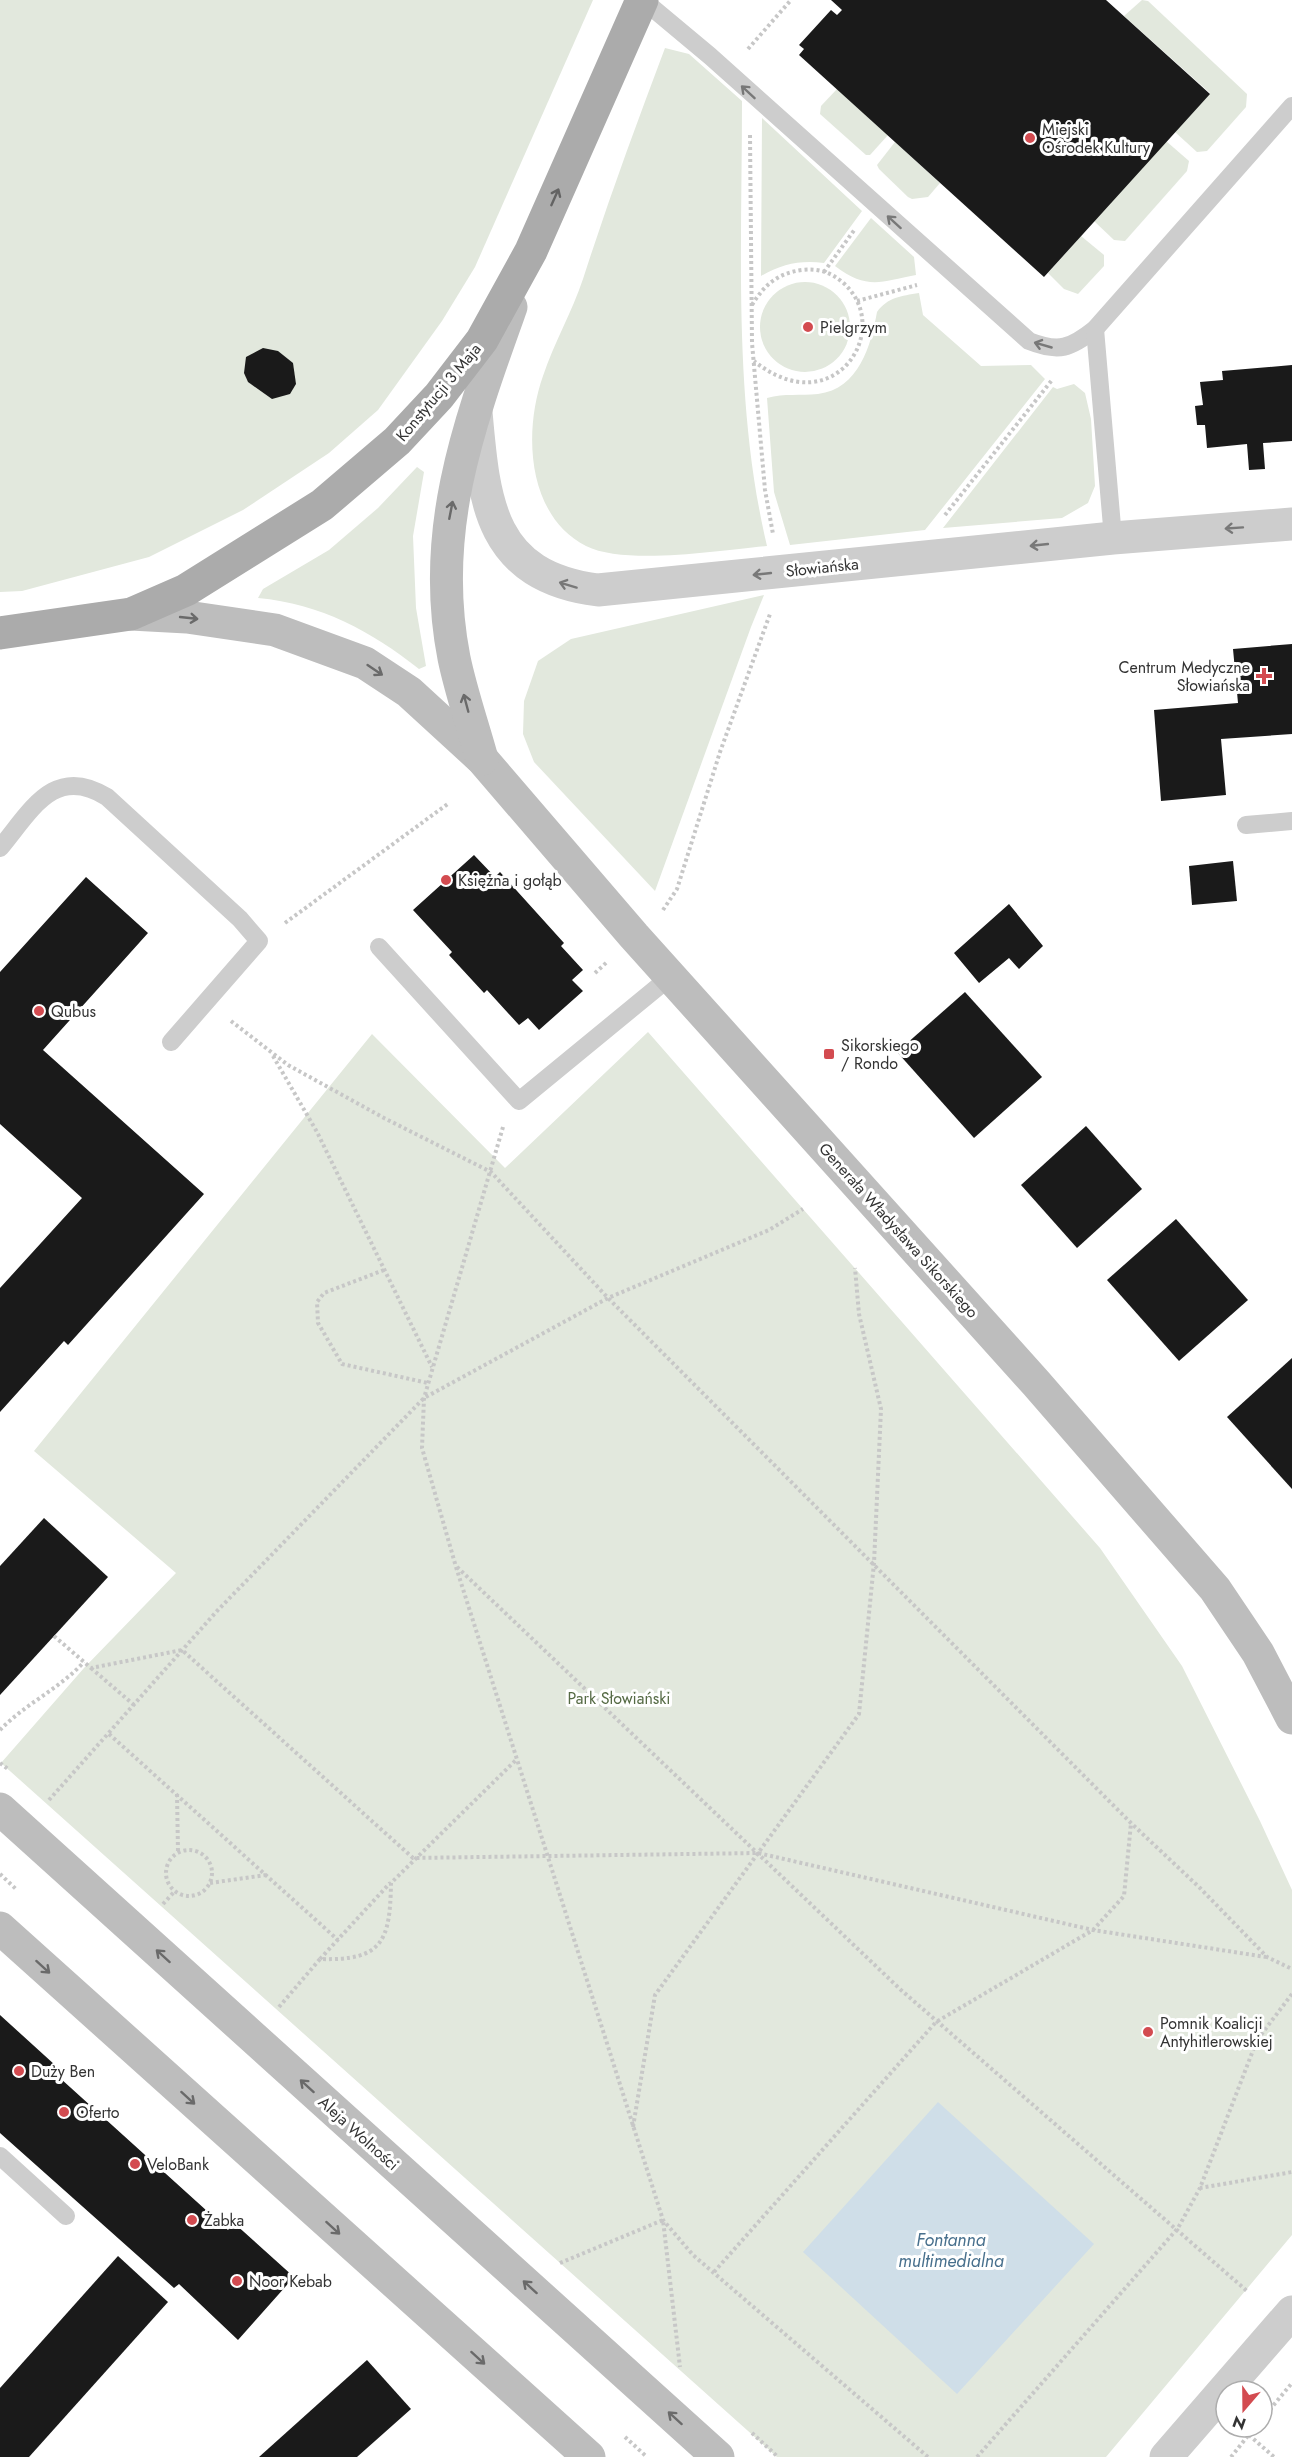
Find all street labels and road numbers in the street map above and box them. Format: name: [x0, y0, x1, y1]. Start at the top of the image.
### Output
street label: Konstytucji 3 Maja: [390, 338, 486, 446]
street label: Słowiańska: [784, 552, 860, 583]
street label: Generała Władysława Sikorskiego: [814, 1138, 984, 1323]
street label: Aleja Wolności: [313, 2091, 404, 2176]

